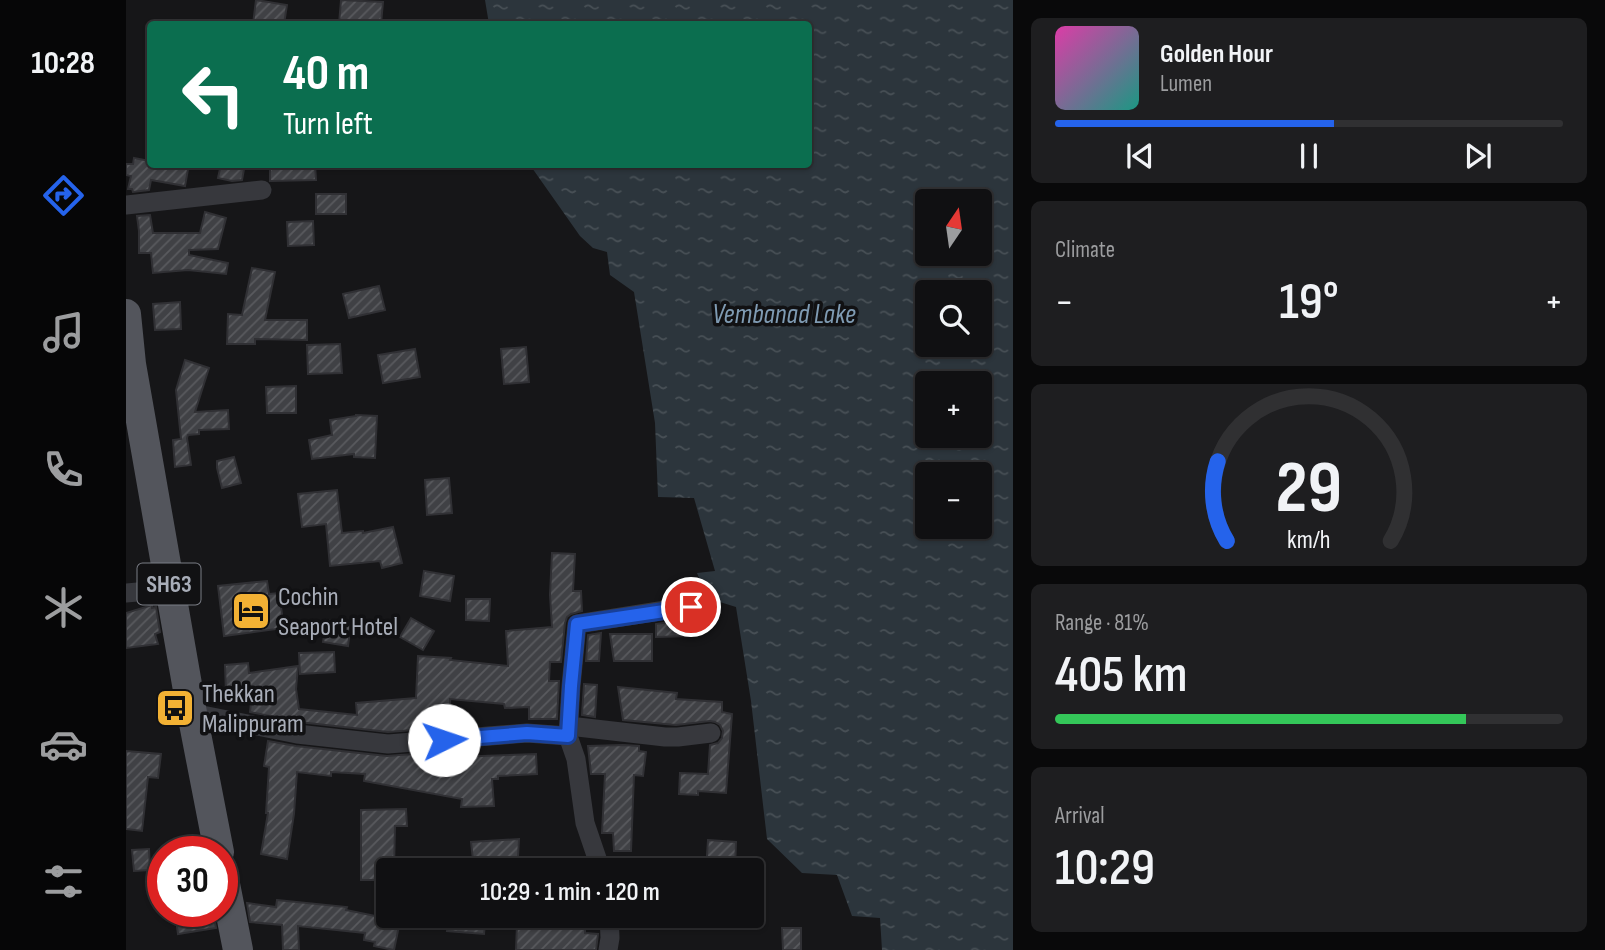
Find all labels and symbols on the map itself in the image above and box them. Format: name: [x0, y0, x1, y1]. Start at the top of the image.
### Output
north arrow: [915, 189, 992, 266]
water label: Vembanad Lake: [712, 298, 856, 331]
road number: SH63: [138, 564, 200, 604]
pin: [661, 577, 721, 637]
place label: Cochin Seaport Hotel: [278, 582, 398, 643]
hotel icon: Cochin Seaport Hotel: [230, 590, 272, 632]
place label: Thekkan Malippuram: [202, 679, 304, 740]
bus stop icon: Thekkan Malippuram: [154, 687, 196, 729]
position arrow: [407, 703, 481, 777]
speed limit sign: 30: [147, 836, 238, 927]

